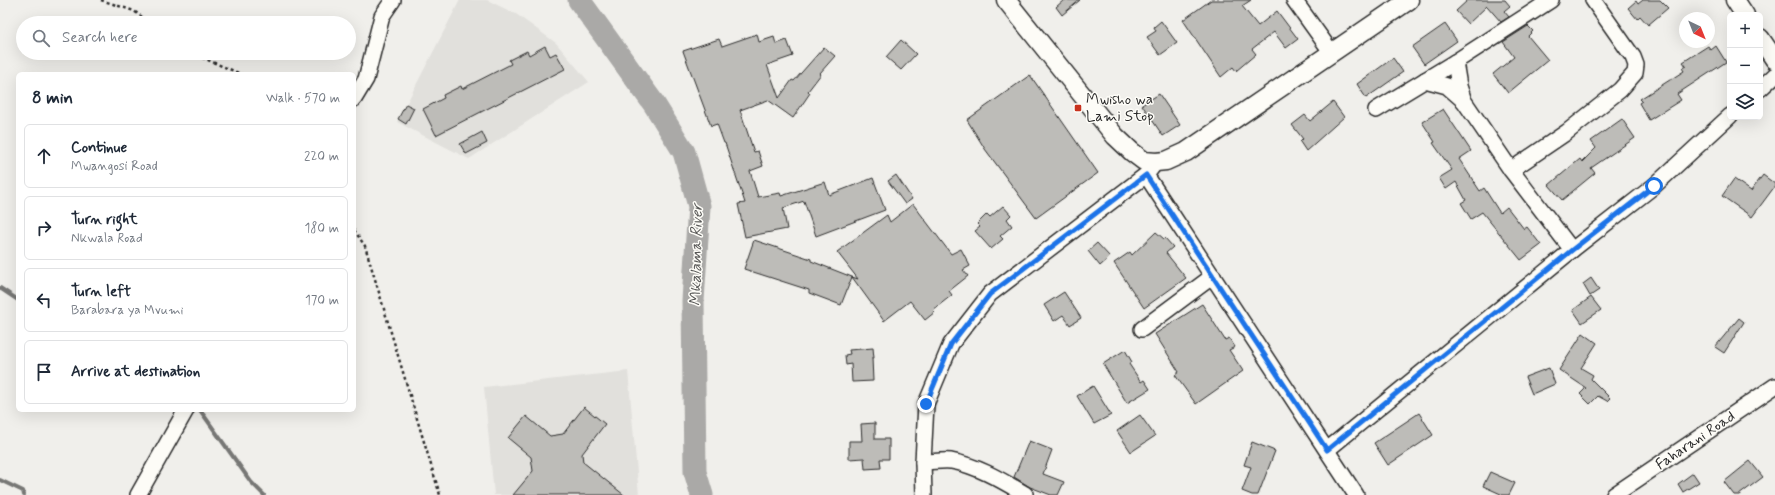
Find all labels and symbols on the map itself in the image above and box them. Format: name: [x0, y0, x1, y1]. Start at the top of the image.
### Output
north arrow: [1679, 12, 1715, 48]
place label: Mwisho wa Lami Stop: [1086, 90, 1154, 127]
marker: Mwisho wa Lami Stop: [1073, 103, 1083, 113]
route start: [1645, 177, 1663, 195]
water label: Mkalama River: [685, 201, 708, 306]
route end: [917, 395, 935, 413]
street label: Faharani Road: [1652, 407, 1739, 475]

